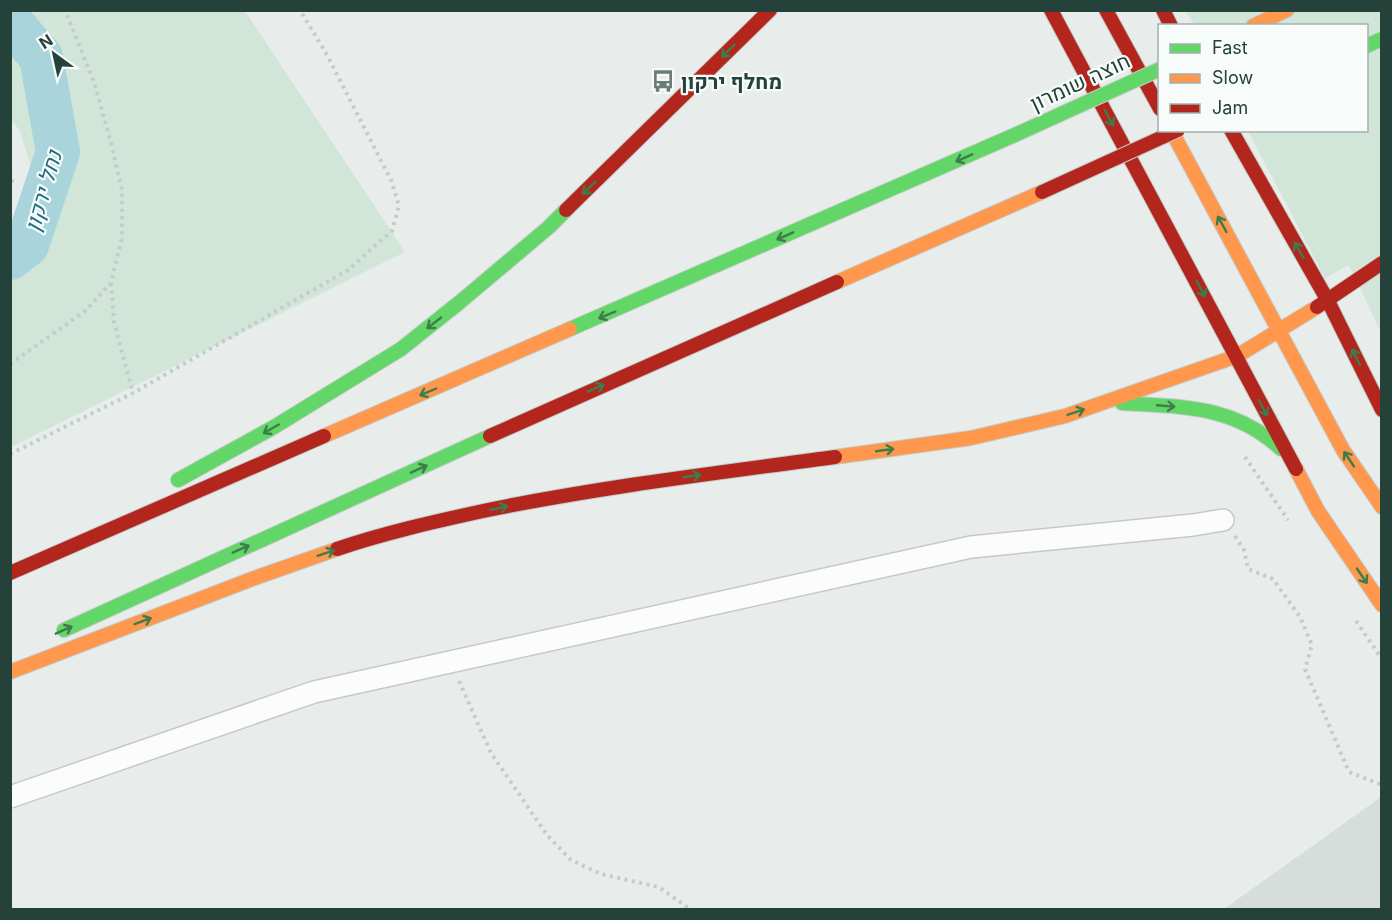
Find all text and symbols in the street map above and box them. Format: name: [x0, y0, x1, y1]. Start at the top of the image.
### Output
north arrow: [24, 24, 84, 84]
legend: [1158, 24, 1368, 132]
text: N: [35, 30, 56, 53]
text: Fast: [1212, 37, 1248, 58]
one-way arrow: [721, 44, 736, 59]
street label: חוצה שומרון: [1026, 48, 1134, 116]
text: Slow: [1212, 67, 1253, 88]
bus stop icon: מחלף ירקון: [650, 68, 676, 94]
place label: מחלף ירקון: [681, 69, 782, 94]
text: Jam: [1212, 97, 1248, 118]
one-way arrow: [1104, 108, 1115, 126]
water label: נחל ירקון: [19, 146, 67, 234]
one-way arrow: [955, 153, 974, 164]
one-way arrow: [581, 181, 596, 195]
one-way arrow: [1216, 216, 1228, 233]
one-way arrow: [777, 231, 795, 243]
one-way arrow: [1293, 242, 1305, 259]
one-way arrow: [1196, 280, 1207, 298]
one-way arrow: [598, 310, 617, 321]
one-way arrow: [426, 316, 442, 329]
one-way arrow: [1349, 348, 1361, 366]
one-way arrow: [587, 382, 605, 393]
one-way arrow: [419, 388, 437, 399]
one-way arrow: [1258, 399, 1269, 417]
one-way arrow: [1156, 401, 1176, 412]
one-way arrow: [1066, 406, 1085, 417]
one-way arrow: [263, 423, 280, 435]
one-way arrow: [875, 444, 894, 455]
one-way arrow: [1343, 451, 1355, 468]
one-way arrow: [409, 462, 427, 474]
one-way arrow: [681, 470, 701, 481]
one-way arrow: [490, 501, 509, 513]
one-way arrow: [232, 543, 250, 555]
one-way arrow: [316, 547, 335, 558]
one-way arrow: [1356, 568, 1368, 584]
one-way arrow: [134, 615, 152, 626]
one-way arrow: [54, 624, 72, 635]

